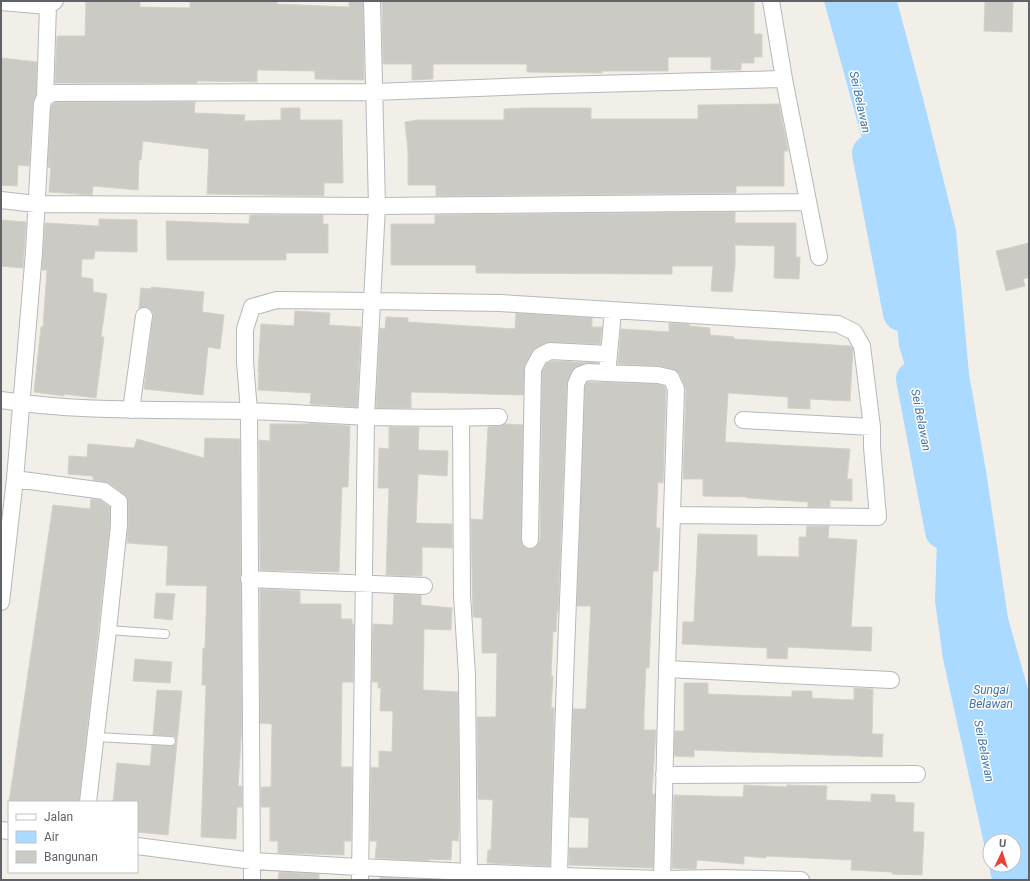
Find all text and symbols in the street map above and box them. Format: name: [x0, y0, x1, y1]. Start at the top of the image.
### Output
water label: Sei Belawan: [847, 70, 873, 134]
water label: Sei Belawan: [908, 388, 934, 452]
water label: Sungai Belawan: [969, 683, 1013, 711]
water label: Sei Belawan: [971, 719, 997, 783]
legend: [8, 801, 138, 873]
text: Jalan: [44, 810, 73, 824]
text: Air: [44, 830, 59, 844]
north arrow: [982, 833, 1022, 873]
text: U: [999, 837, 1007, 850]
text: Bangunan: [44, 850, 98, 864]

